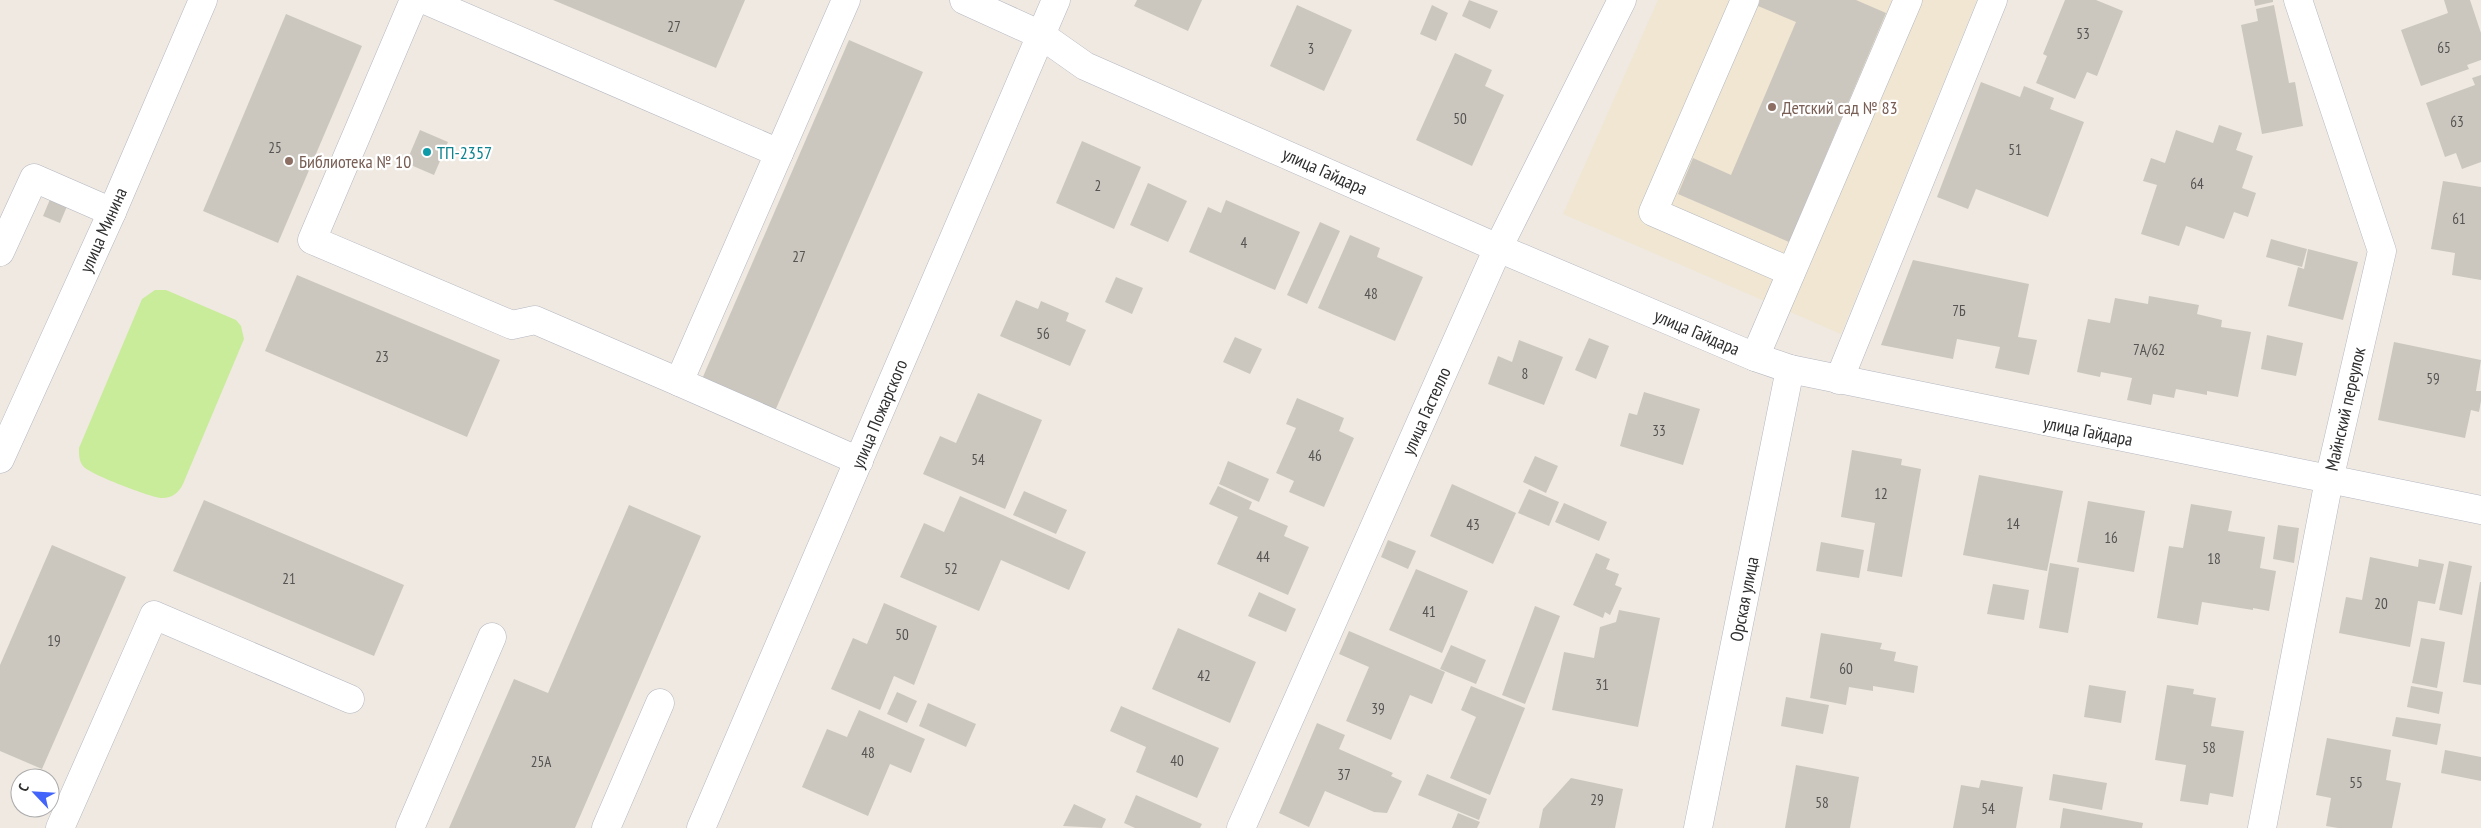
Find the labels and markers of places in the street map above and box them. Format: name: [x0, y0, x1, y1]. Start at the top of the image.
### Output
place label: Детский сад № 83: [1782, 96, 1898, 119]
marker: Детский сад № 83: [1766, 101, 1778, 113]
place label: ТП-2357: [437, 141, 492, 164]
marker: ТП-2357: [421, 146, 433, 158]
place label: Библиотека № 10: [299, 150, 411, 173]
marker: Библиотека № 10: [283, 155, 295, 167]

